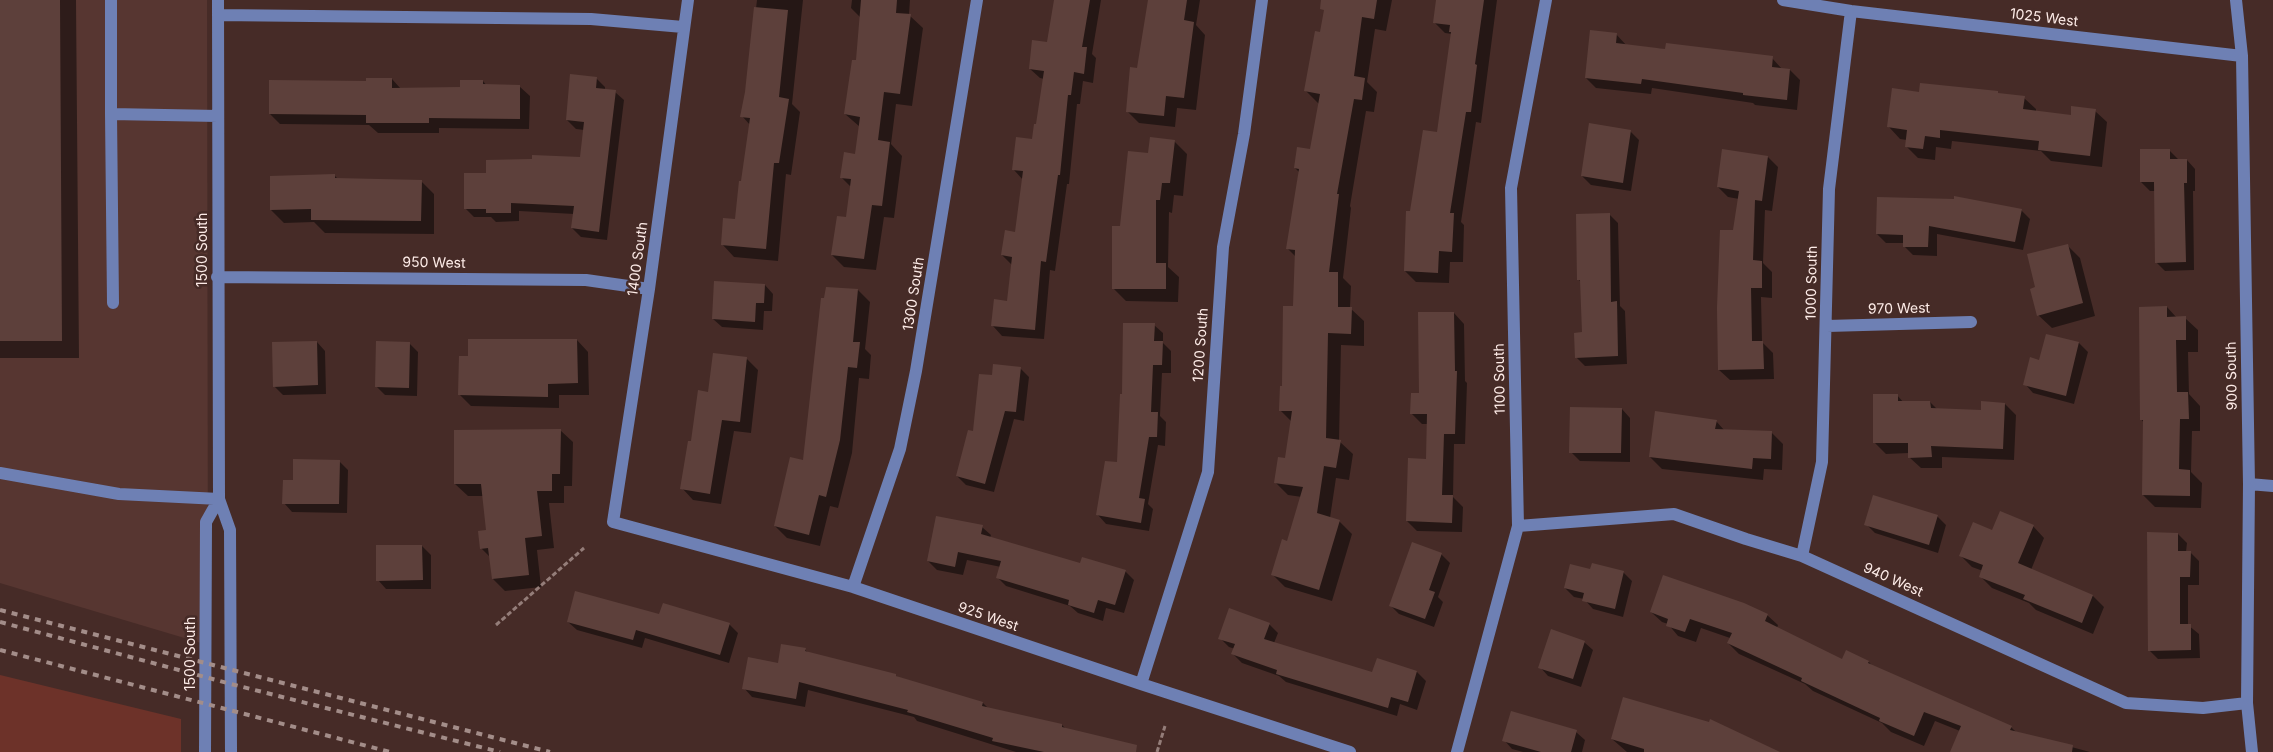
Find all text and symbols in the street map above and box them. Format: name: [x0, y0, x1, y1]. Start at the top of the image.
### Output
street label: 1025 West: [2009, 5, 2079, 31]
street label: 1500 South: [195, 213, 211, 287]
street label: 1400 South: [624, 221, 652, 297]
street label: 1000 South: [1803, 246, 1821, 320]
street label: 950 West: [402, 254, 466, 272]
street label: 1300 South: [900, 256, 928, 332]
street label: 970 West: [1868, 300, 1930, 318]
street label: 1200 South: [1190, 307, 1212, 383]
street label: 900 South: [2223, 341, 2241, 411]
street label: 1100 South: [1491, 343, 1509, 415]
street label: 940 West: [1860, 559, 1926, 601]
street label: 925 West: [956, 599, 1020, 635]
street label: 1500 South: [183, 617, 199, 691]

